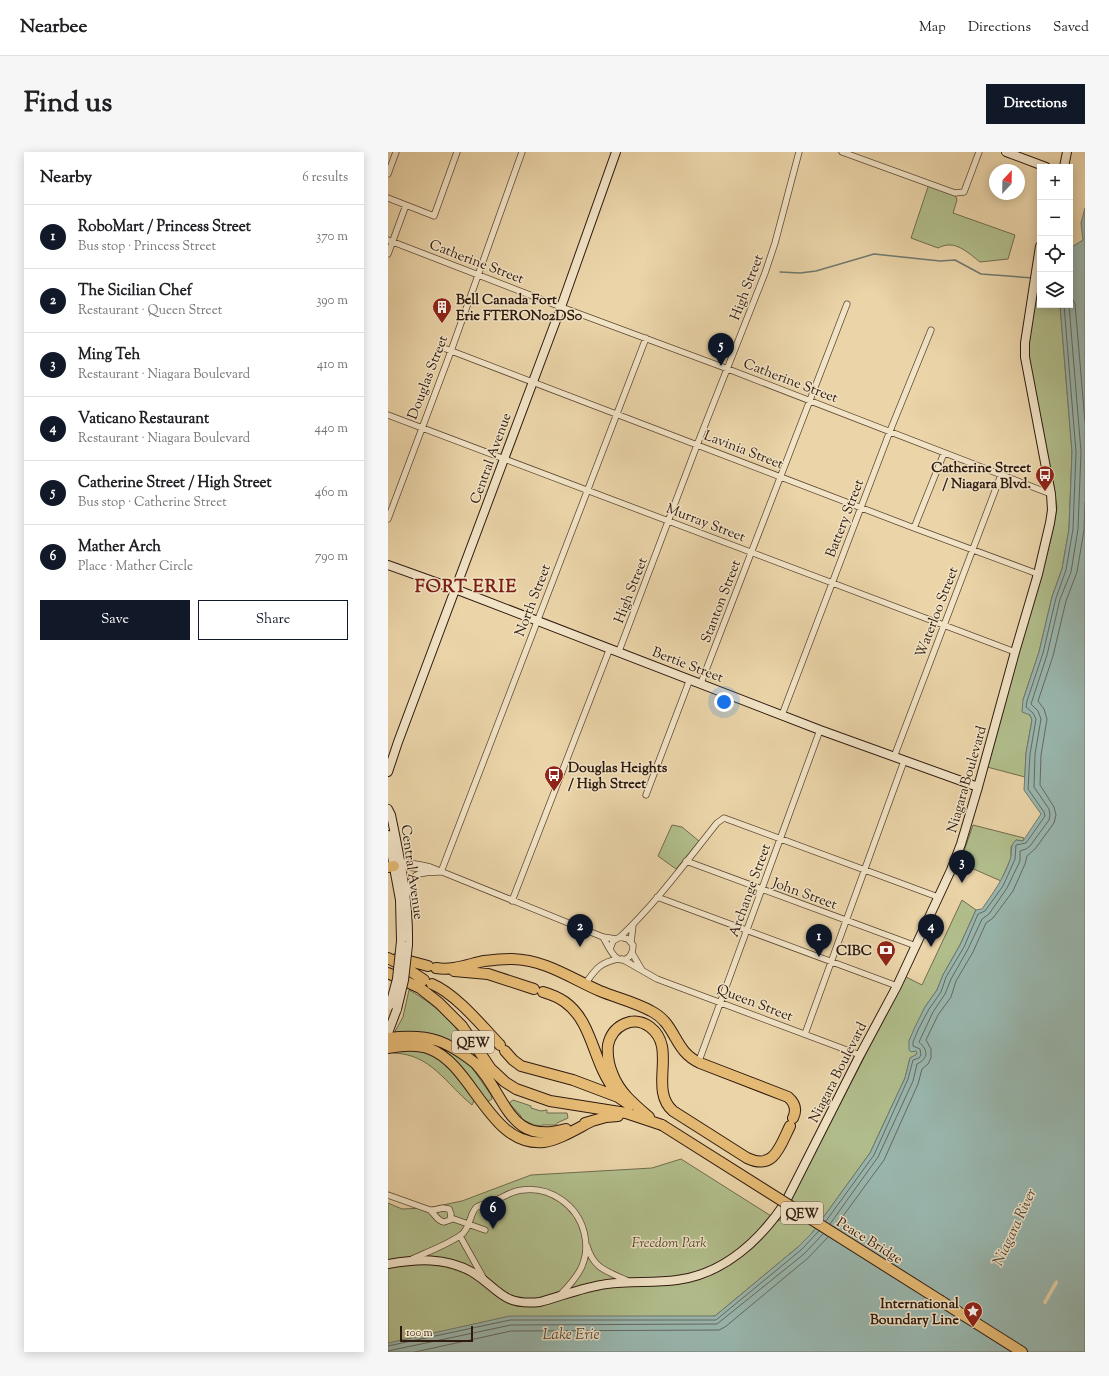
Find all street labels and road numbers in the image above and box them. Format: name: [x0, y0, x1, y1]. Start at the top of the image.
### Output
street label: Catherine Street: [426, 236, 527, 290]
street label: High Street: [726, 252, 770, 324]
street label: Douglas Street: [404, 333, 454, 423]
street label: Catherine Street: [740, 355, 841, 409]
street label: Central Avenue: [466, 410, 518, 507]
street label: Lavinia Street: [701, 427, 786, 475]
street label: Battery Street: [822, 476, 870, 561]
street label: Murray Street: [663, 500, 748, 548]
street label: High Street: [610, 555, 654, 627]
street label: Stanton Street: [697, 557, 747, 646]
street label: North Street: [511, 561, 557, 640]
street label: Waterloo Street: [911, 564, 964, 661]
street label: Bertie Street: [649, 643, 726, 689]
street label: Niagara Boulevard: [943, 724, 993, 835]
street label: Central Avenue: [394, 823, 428, 921]
street label: Archange Street: [725, 841, 777, 940]
street label: John Street: [768, 874, 840, 916]
street label: Queen Street: [713, 980, 796, 1028]
street label: Niagara Boulevard: [805, 1019, 873, 1127]
road number: QEW: [452, 1031, 494, 1053]
road number: QEW: [781, 1202, 823, 1224]
street label: Peace Bridge: [832, 1213, 906, 1270]

